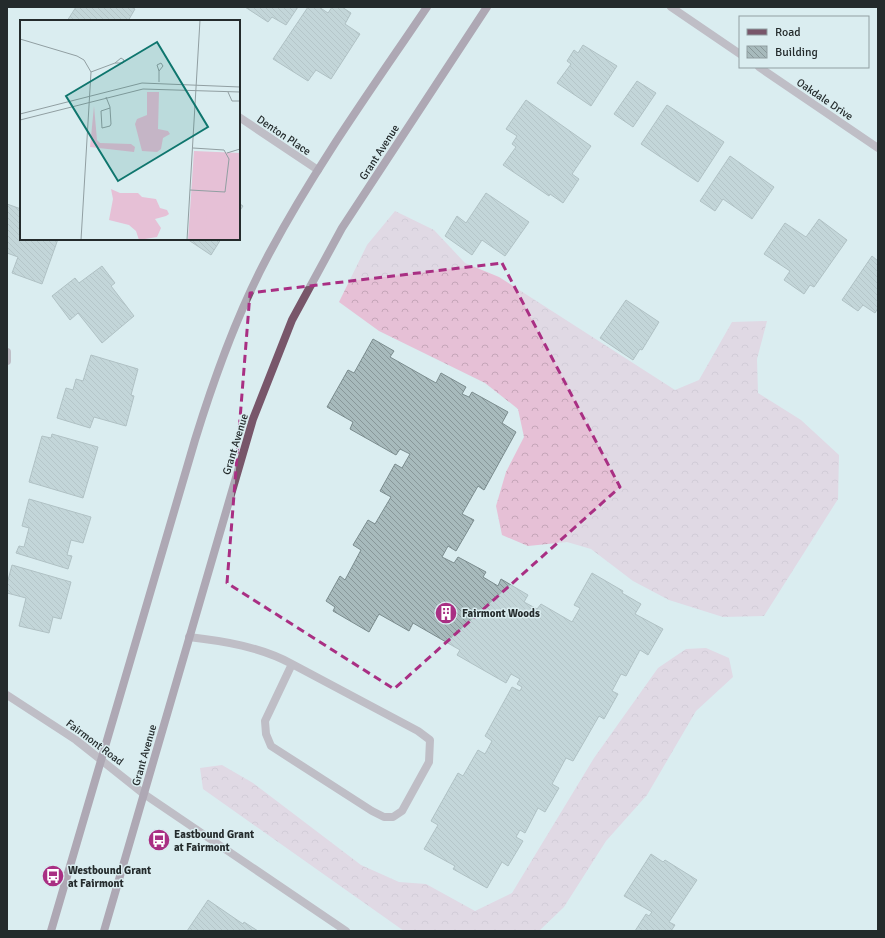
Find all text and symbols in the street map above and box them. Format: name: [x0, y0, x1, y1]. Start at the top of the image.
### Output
legend: [739, 16, 869, 68]
inset map: [20, 20, 240, 240]
text: Road: [775, 25, 801, 40]
text: Building: [775, 45, 818, 60]
street label: Oakdale Drive: [794, 76, 855, 123]
street label: Denton Place: [254, 113, 313, 158]
street label: Grant Avenue: [357, 122, 402, 182]
street label: Grant Avenue: [220, 412, 251, 476]
building icon: Fairmont Woods: [433, 600, 459, 626]
place label: Fairmont Woods: [462, 607, 540, 620]
street label: Fairmont Road: [64, 717, 126, 768]
street label: Grant Avenue: [130, 723, 159, 787]
bus stop icon: Eastbound Grant at Fairmont: [146, 827, 172, 853]
place label: Eastbound Grant at Fairmont: [174, 828, 254, 854]
bus stop icon: Westbound Grant at Fairmont: [40, 863, 66, 889]
place label: Westbound Grant at Fairmont: [68, 864, 151, 890]

